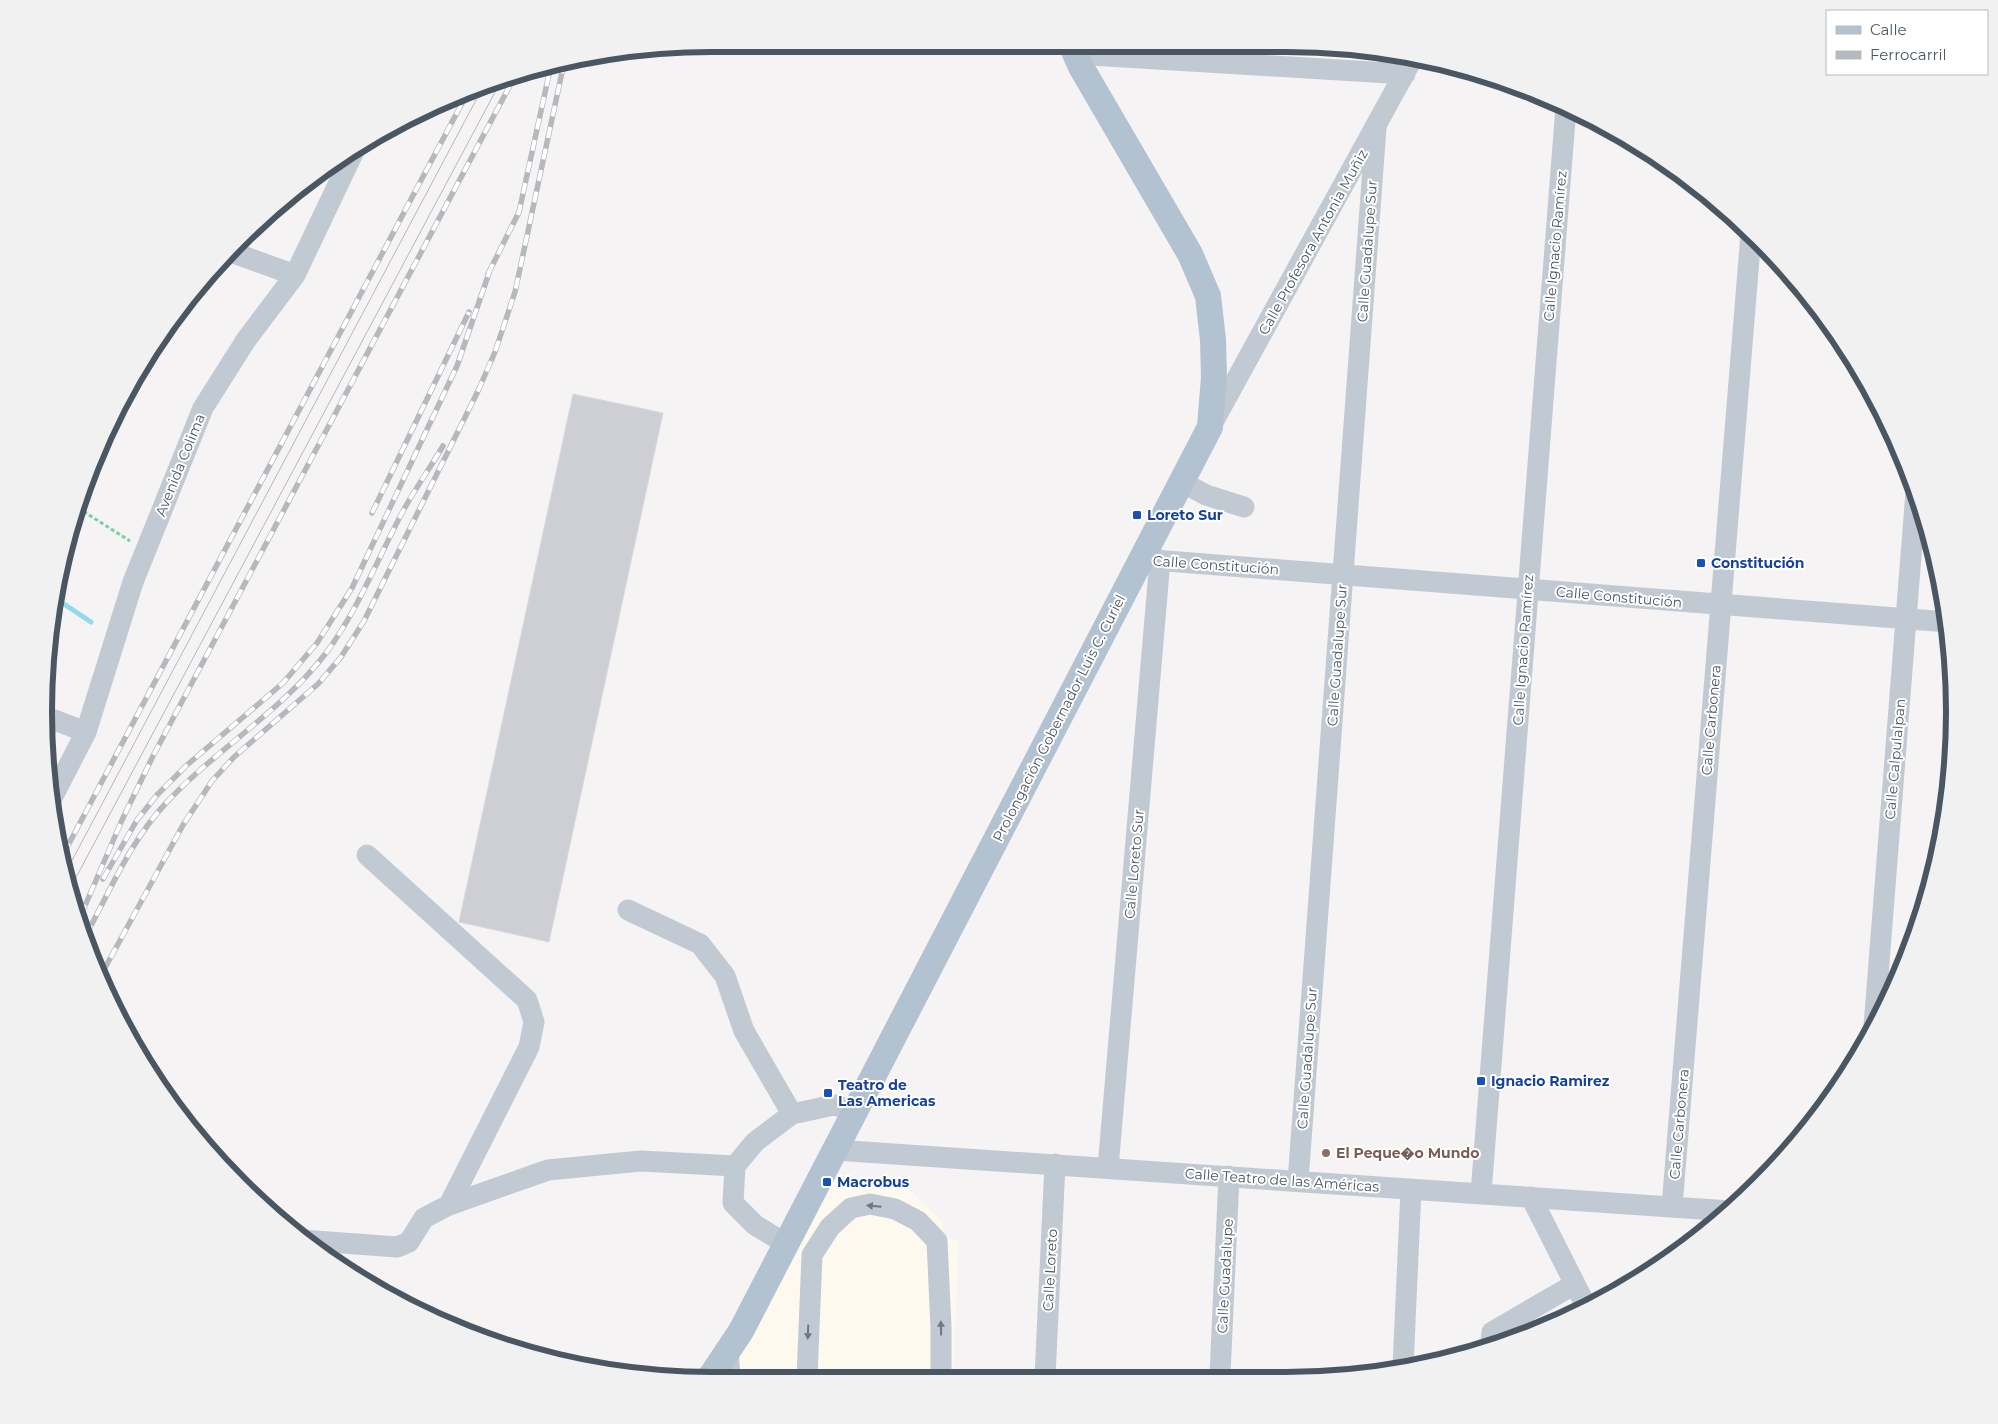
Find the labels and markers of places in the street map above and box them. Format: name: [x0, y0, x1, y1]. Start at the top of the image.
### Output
place label: Loreto Sur: [1147, 506, 1223, 524]
marker: Loreto Sur: [1131, 509, 1143, 521]
place label: Constitución: [1711, 554, 1804, 572]
marker: Constitución: [1695, 557, 1707, 569]
place label: Ignacio Ramirez: [1491, 1072, 1610, 1090]
marker: Ignacio Ramirez: [1475, 1075, 1487, 1087]
place label: Teatro de Las Americas: [838, 1076, 936, 1110]
marker: Teatro de Las Americas: [822, 1087, 834, 1099]
place label: El Peque�o Mundo: [1336, 1144, 1479, 1162]
marker: El Peque�o Mundo: [1320, 1147, 1332, 1159]
place label: Macrobus: [837, 1173, 910, 1191]
marker: Macrobus: [821, 1176, 833, 1188]

